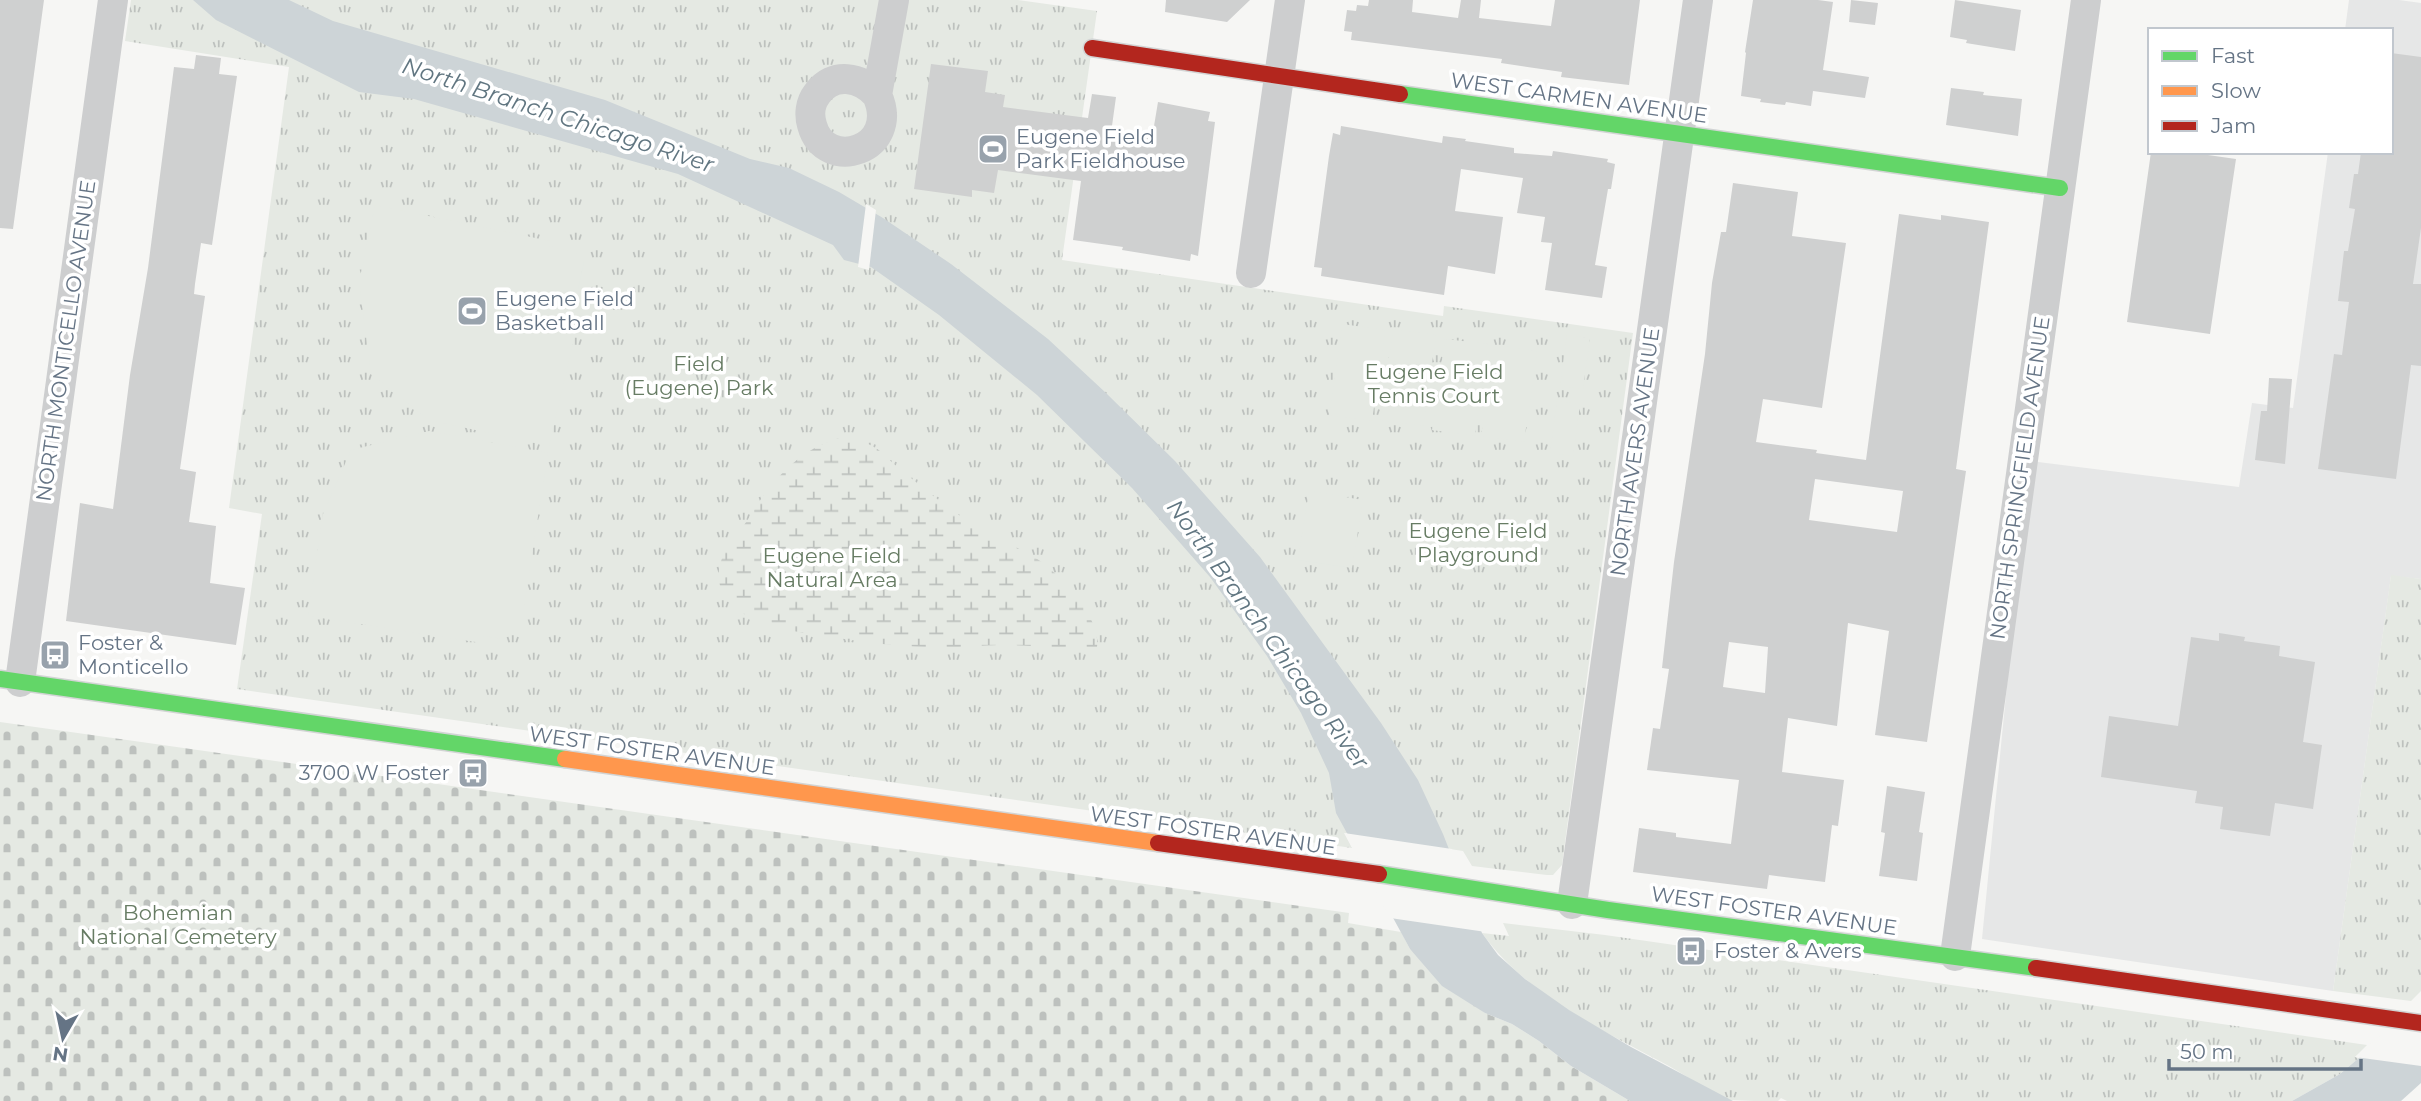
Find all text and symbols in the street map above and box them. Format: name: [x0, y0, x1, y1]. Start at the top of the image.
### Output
legend: [2148, 28, 2393, 154]
text: Fast: [2211, 43, 2255, 68]
water label: North Branch Chicago River: [399, 51, 718, 179]
street label: WEST CARMEN AVENUE: [1449, 67, 1709, 128]
text: Slow: [2211, 78, 2261, 103]
text: Jam: [2210, 113, 2256, 138]
place label: Eugene Field Park Fieldhouse: [1016, 124, 1185, 173]
sports icon: Eugene Field Park Fieldhouse: [976, 132, 1010, 166]
street label: NORTH MONTICELLO AVENUE: [31, 179, 100, 503]
place label: Eugene Field Basketball: [495, 286, 634, 335]
sports icon: Eugene Field Basketball: [455, 294, 489, 328]
street label: NORTH SPRINGFIELD AVENUE: [1984, 315, 2055, 641]
street label: NORTH AVERS AVENUE: [1605, 326, 1664, 578]
park label: Field (Eugene) Park: [624, 351, 774, 400]
park label: Eugene Field Tennis Court: [1365, 359, 1503, 408]
water label: North Branch Chicago River: [1161, 494, 1376, 775]
park label: Eugene Field Playground: [1409, 518, 1547, 567]
park label: Eugene Field Natural Area: [763, 543, 901, 592]
place label: Foster & Monticello: [78, 630, 188, 679]
bus stop icon: Foster & Monticello: [38, 638, 72, 672]
street label: WEST FOSTER AVENUE: [528, 721, 777, 780]
bus stop icon: 3700 W Foster: [456, 756, 490, 790]
place label: 3700 W Foster: [299, 760, 450, 785]
street label: WEST FOSTER AVENUE: [1089, 801, 1338, 860]
street label: WEST FOSTER AVENUE: [1650, 881, 1899, 940]
park label: Bohemian National Cemetery: [79, 900, 277, 949]
bus stop icon: Foster & Avers: [1674, 934, 1708, 968]
place label: Foster & Avers: [1714, 938, 1862, 963]
north arrow: [28, 1003, 98, 1073]
scale bar: [2169, 1028, 2362, 1072]
text: 50 m: [2180, 1039, 2234, 1064]
text: N: [51, 1042, 70, 1067]

